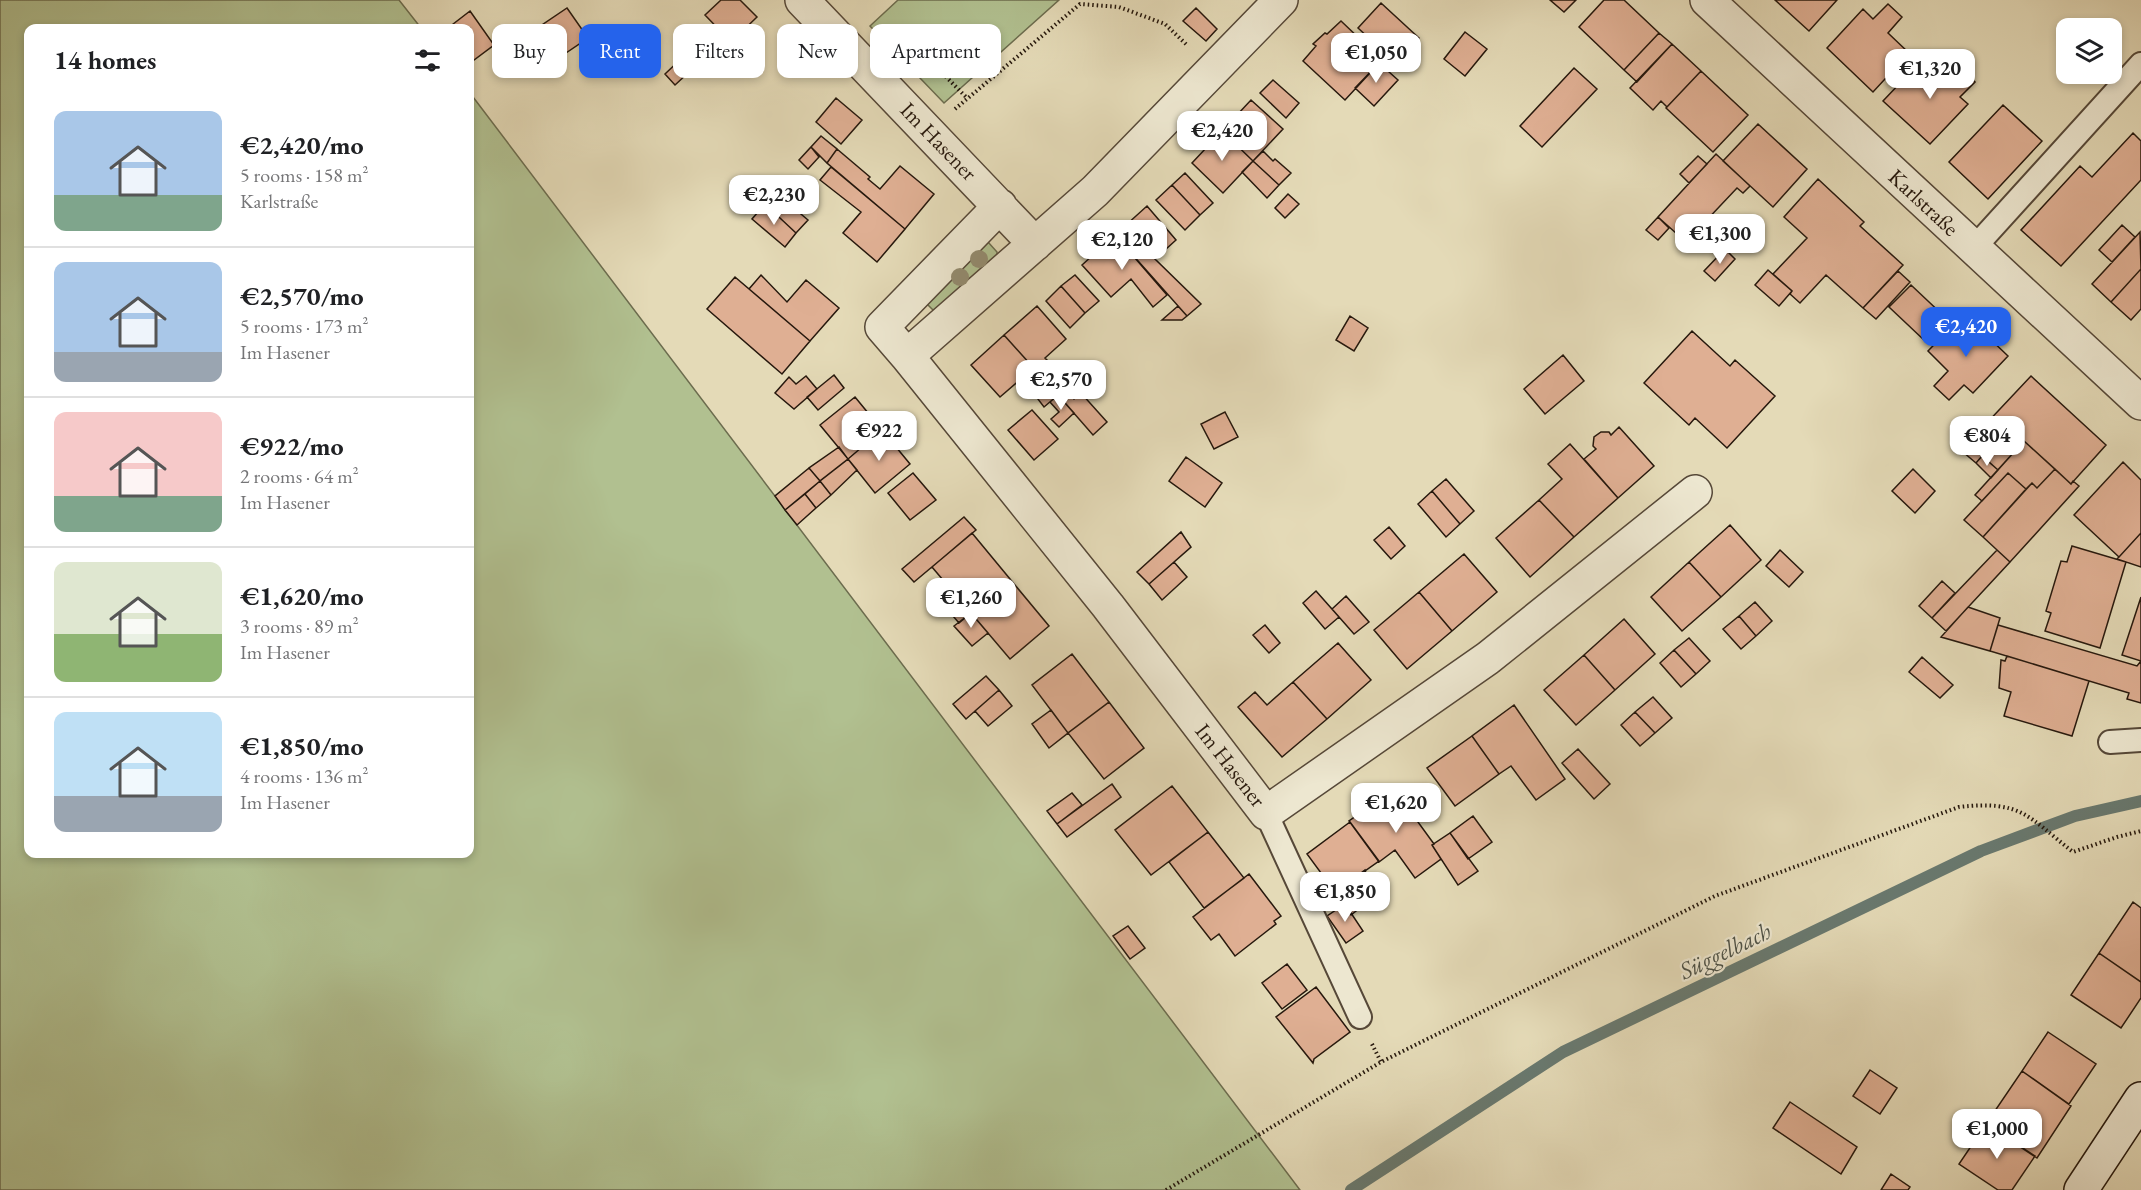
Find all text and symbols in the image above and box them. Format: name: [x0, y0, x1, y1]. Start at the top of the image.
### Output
map controls: [2056, 18, 2122, 84]
button: layers: [2056, 18, 2122, 84]
chip: Buy: [492, 24, 567, 78]
chip: Rent: [579, 24, 661, 78]
chip: Filters: [673, 24, 765, 78]
chip: New: [777, 24, 858, 78]
chip: Apartment: [870, 24, 1001, 78]
pin: €1,050: [1327, 33, 1425, 84]
text: €1,050: [1345, 39, 1407, 65]
text: 14 homes: [54, 43, 156, 77]
icon: filters: [411, 44, 444, 77]
pin: €1,320: [1881, 49, 1979, 100]
text: €1,320: [1899, 55, 1961, 81]
street label: Im Hasener: [894, 96, 984, 187]
pin: €2,420: [1173, 111, 1271, 162]
text: €2,420: [1191, 117, 1253, 143]
text: €2,420/mo: [240, 128, 364, 162]
icon: home: [102, 135, 174, 207]
text: 5 rooms · 158 m²: [240, 162, 368, 188]
street label: Karlstraße: [1882, 162, 1965, 243]
pin: €2,230: [725, 175, 823, 226]
text: €2,230: [743, 181, 805, 207]
text: Karlstraße: [240, 188, 318, 214]
pin: €1,300: [1671, 214, 1769, 265]
pin: €2,120: [1073, 220, 1171, 271]
text: €1,300: [1689, 220, 1751, 246]
text: €2,120: [1091, 226, 1153, 252]
text: €2,570/mo: [240, 279, 364, 313]
icon: home: [102, 286, 174, 358]
pin: €2,420: [1917, 307, 2015, 358]
text: 5 rooms · 173 m²: [240, 313, 368, 339]
text: €2,420: [1935, 313, 1997, 339]
text: Im Hasener: [240, 339, 330, 365]
pin: €2,570: [1012, 360, 1110, 411]
text: €2,570: [1030, 366, 1092, 392]
pin: €922: [843, 411, 915, 462]
pin: €804: [1951, 416, 2023, 467]
text: €922: [856, 417, 902, 443]
text: €804: [1964, 422, 2010, 448]
text: €922/mo: [240, 429, 343, 463]
icon: home: [102, 436, 174, 508]
text: 2 rooms · 64 m²: [240, 463, 359, 489]
text: Im Hasener: [240, 489, 330, 515]
pin: €1,260: [922, 578, 1020, 629]
text: €1,620/mo: [240, 579, 364, 613]
text: €1,260: [940, 584, 1002, 610]
icon: home: [102, 586, 174, 658]
text: 3 rooms · 89 m²: [240, 613, 359, 639]
text: Im Hasener: [240, 639, 330, 665]
street label: Im Hasener: [1189, 717, 1273, 814]
text: €1,850/mo: [240, 729, 364, 763]
icon: home: [102, 736, 174, 808]
text: 4 rooms · 136 m²: [240, 763, 368, 789]
pin: €1,620: [1347, 783, 1445, 834]
text: Im Hasener: [240, 789, 330, 815]
text: €1,620: [1365, 789, 1427, 815]
pin: €1,850: [1296, 872, 1394, 923]
text: €1,850: [1314, 878, 1376, 904]
water label: Süggelbach: [1673, 915, 1776, 987]
pin: €1,000: [1948, 1109, 2046, 1160]
text: €1,000: [1966, 1115, 2028, 1141]

